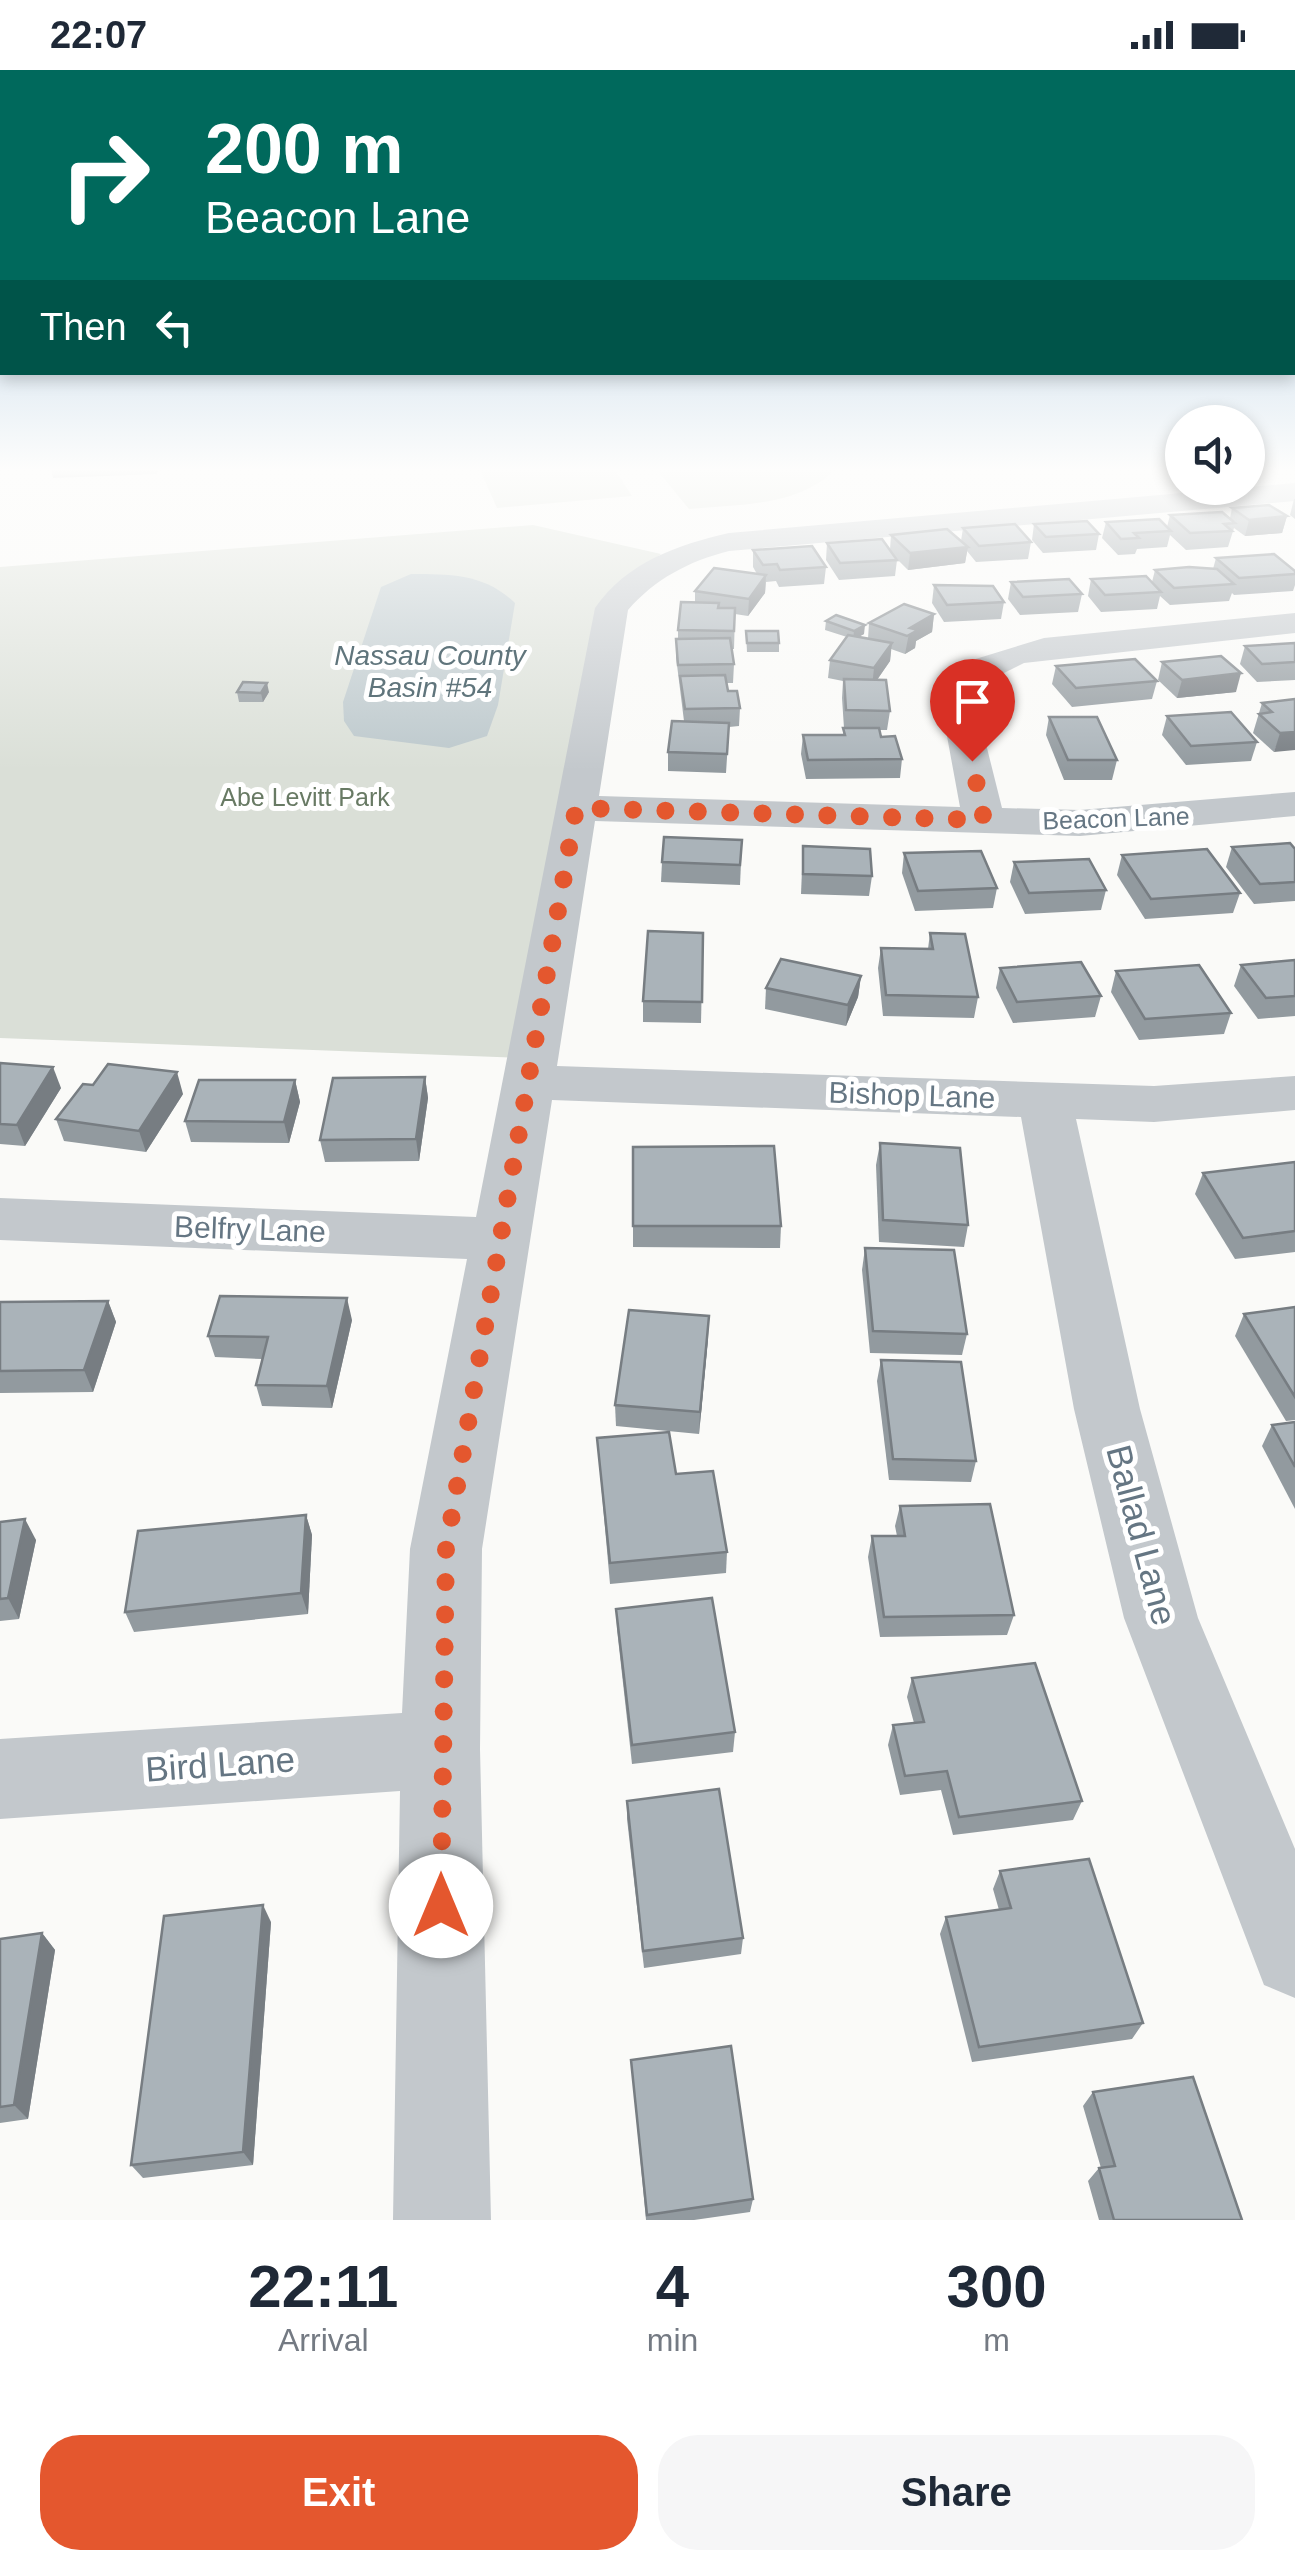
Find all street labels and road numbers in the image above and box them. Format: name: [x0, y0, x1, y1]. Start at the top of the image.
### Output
street label: Beacon Lane: [1042, 801, 1190, 835]
street label: Bishop Lane: [828, 1076, 996, 1114]
street label: Belfry Lane: [174, 1210, 326, 1248]
street label: Ballad Lane: [1099, 1441, 1185, 1629]
street label: Bird Lane: [144, 1739, 296, 1789]

